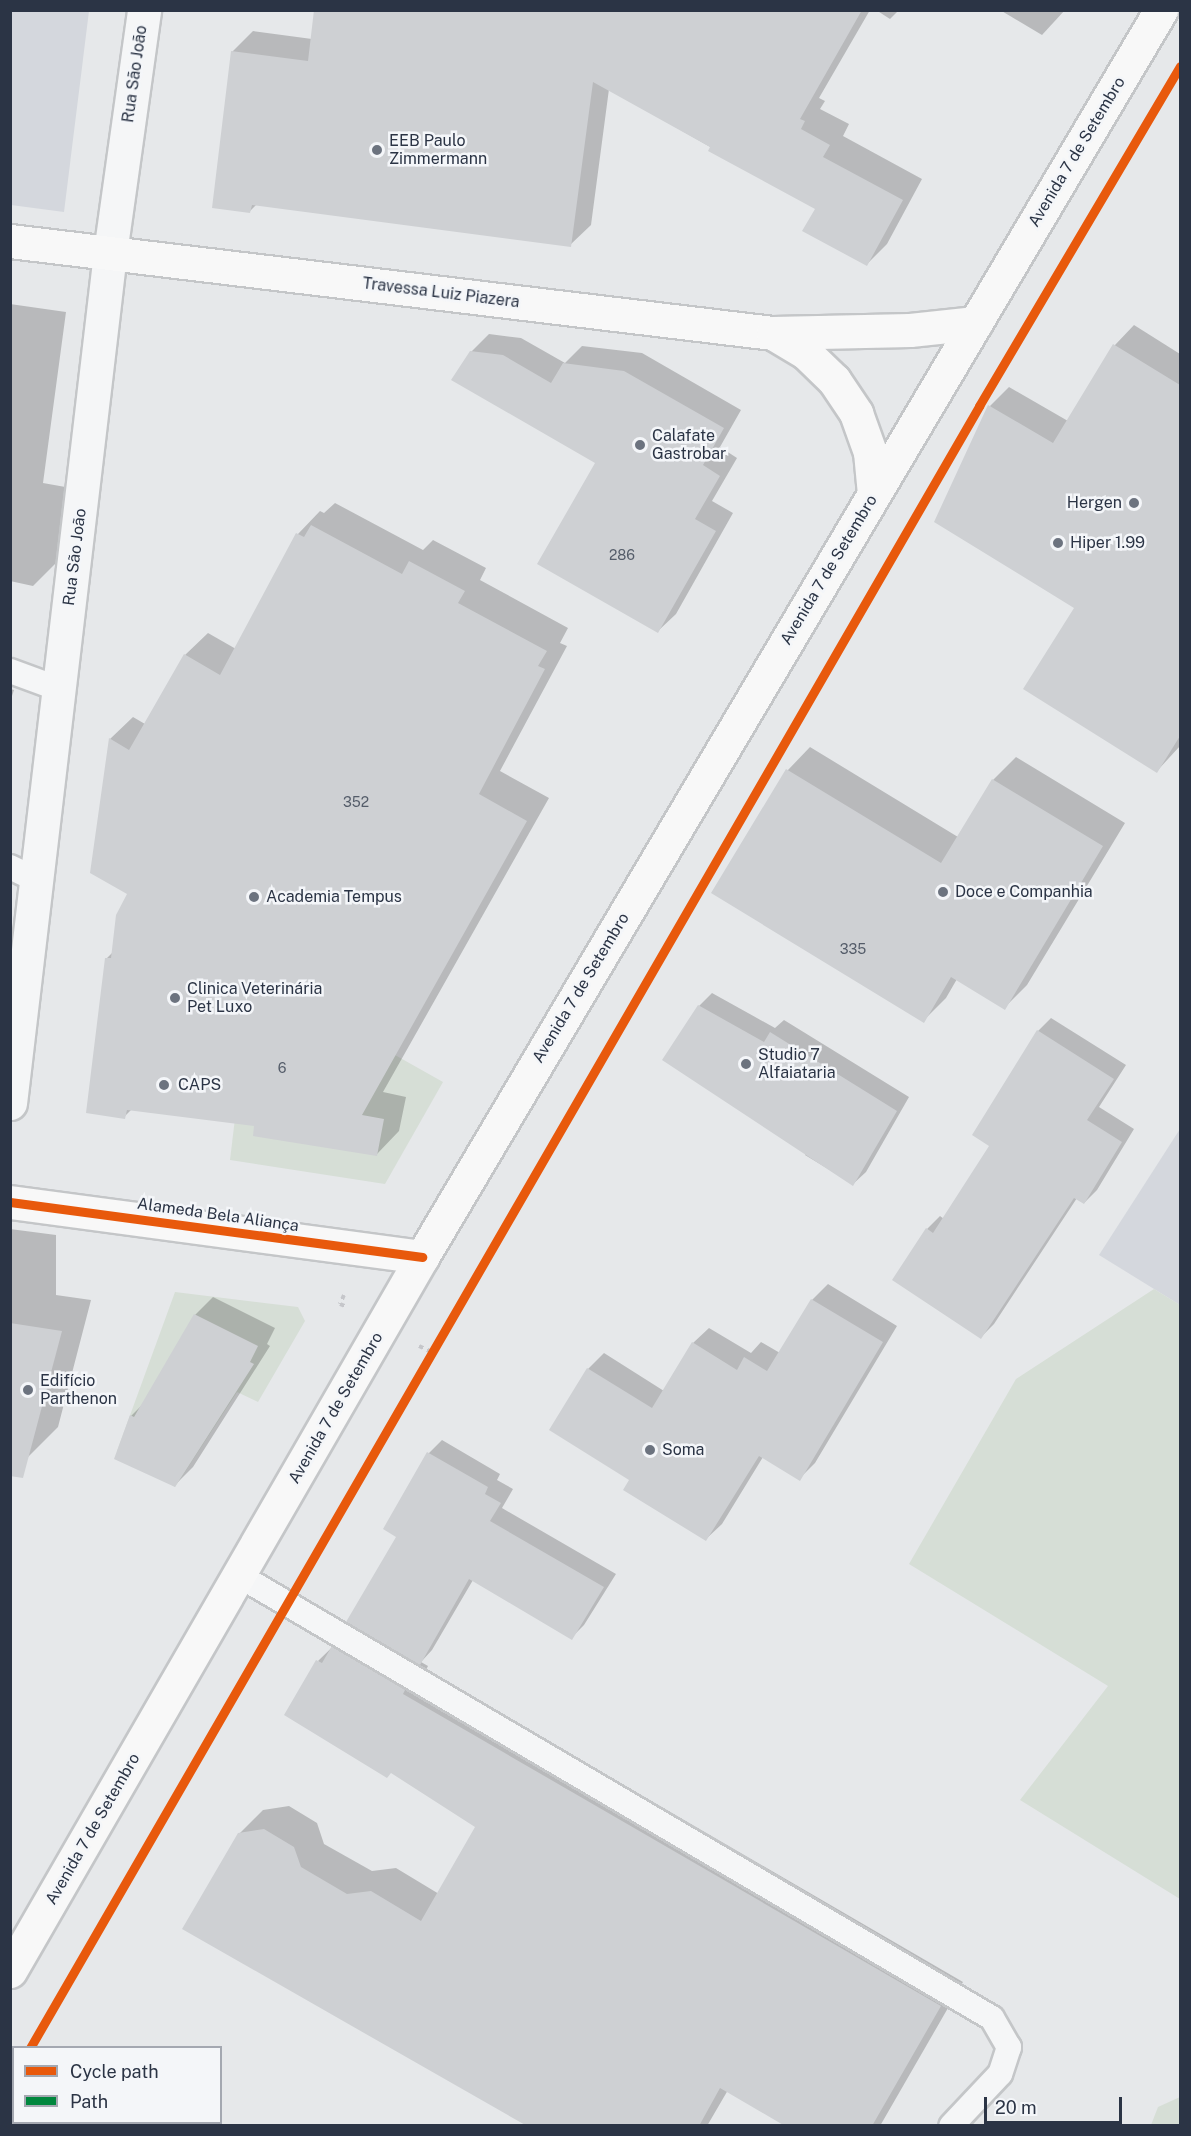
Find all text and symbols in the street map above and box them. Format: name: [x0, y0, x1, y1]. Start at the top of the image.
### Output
street label: Rua São João: [119, 24, 151, 124]
street label: Avenida 7 de Setembro: [1025, 73, 1129, 231]
place label: EEB Paulo Zimmermann: [389, 131, 487, 169]
marker: EEB Paulo Zimmermann: [370, 143, 384, 157]
street label: Travessa Luiz Piazera: [361, 274, 521, 312]
place label: Calafate Gastrobar: [652, 426, 726, 464]
marker: Calafate Gastrobar: [633, 438, 647, 452]
street label: Avenida 7 de Setembro: [777, 491, 881, 649]
place label: Hergen: [1067, 493, 1122, 513]
marker: Hergen: [1127, 496, 1141, 510]
street label: Rua São João: [59, 507, 91, 607]
place label: Hiper 1.99: [1070, 533, 1145, 553]
marker: Hiper 1.99: [1051, 536, 1065, 550]
house number: 286: [609, 547, 635, 563]
house number: 352: [343, 794, 369, 810]
place label: Doce e Companhia: [955, 882, 1093, 902]
marker: Doce e Companhia: [936, 885, 950, 899]
place label: Academia Tempus: [266, 887, 402, 907]
marker: Academia Tempus: [247, 890, 261, 904]
street label: Avenida 7 de Setembro: [529, 909, 633, 1067]
house number: 335: [840, 941, 866, 957]
place label: Clinica Veterinária Pet Luxo: [187, 979, 323, 1017]
marker: Clinica Veterinária Pet Luxo: [168, 991, 182, 1005]
place label: Studio 7 Alfaiataria: [758, 1045, 836, 1083]
marker: Studio 7 Alfaiataria: [739, 1057, 753, 1071]
house number: 6: [278, 1060, 286, 1076]
place label: CAPS: [178, 1075, 221, 1095]
marker: CAPS: [155, 1076, 173, 1094]
street label: Alameda Bela Aliança: [136, 1194, 300, 1236]
street label: Avenida 7 de Setembro: [285, 1329, 387, 1487]
place label: Edifício Parthenon: [40, 1371, 117, 1409]
marker: Edifício Parthenon: [21, 1383, 35, 1397]
place label: Soma: [662, 1440, 704, 1460]
marker: Soma: [643, 1443, 657, 1457]
street label: Avenida 7 de Setembro: [42, 1750, 144, 1908]
legend: [12, 2046, 222, 2124]
text: Cycle path: [70, 2061, 159, 2082]
scale bar: [987, 2085, 1125, 2123]
text: Path: [70, 2091, 108, 2112]
text: 20 m: [995, 2097, 1037, 2118]

